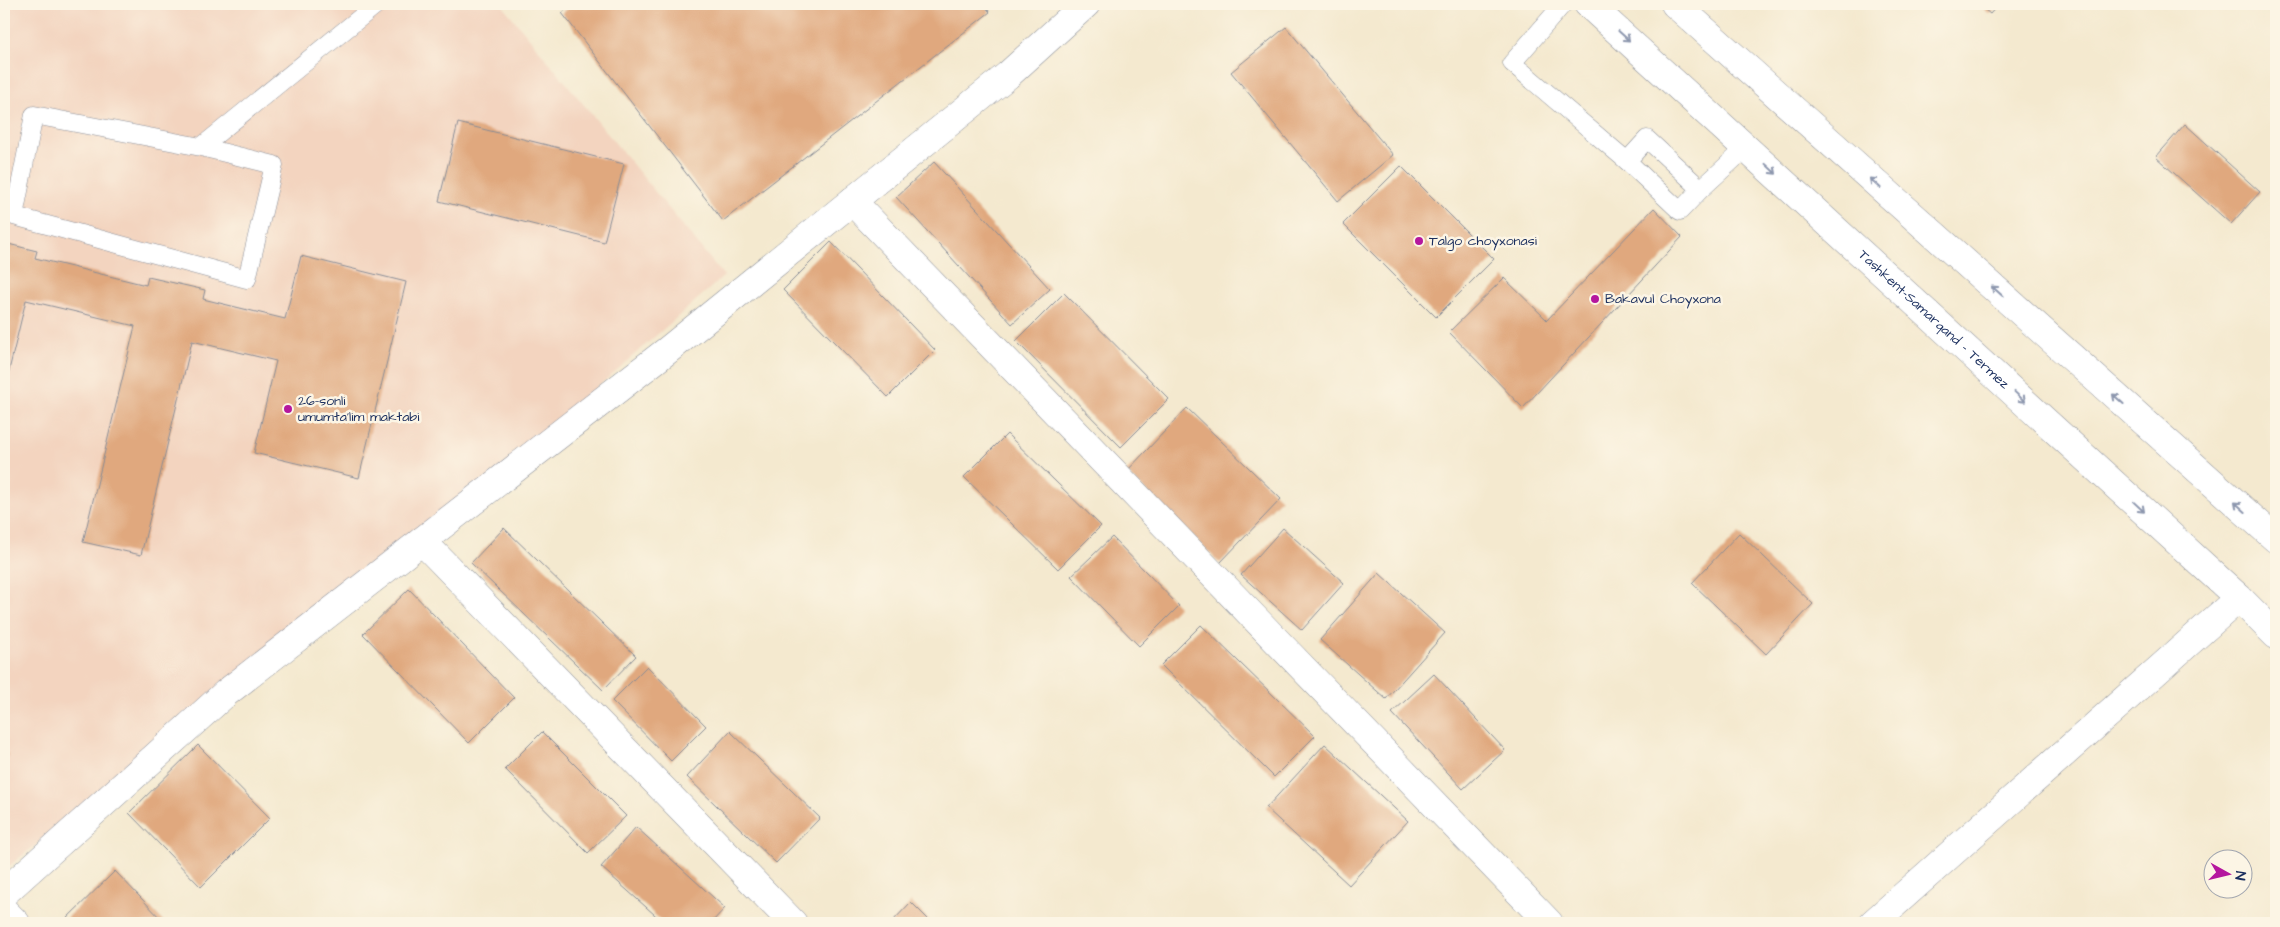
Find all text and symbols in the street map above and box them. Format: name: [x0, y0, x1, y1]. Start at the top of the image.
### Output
one-way arrow: [1618, 31, 1631, 42]
one-way arrow: [1764, 163, 1777, 175]
one-way arrow: [1869, 177, 1882, 189]
place label: Talgo choyxonasi: [1429, 231, 1537, 251]
marker: Talgo choyxonasi: [1413, 235, 1425, 247]
street label: Tashkent-Samarqand - Termez: [1854, 245, 2014, 394]
one-way arrow: [1990, 285, 2003, 297]
place label: Bakavul Choyxona: [1605, 289, 1721, 309]
marker: Bakavul Choyxona: [1589, 293, 1601, 305]
place label: 26-sonli umumta'lim maktabi: [298, 391, 419, 427]
one-way arrow: [2013, 391, 2026, 403]
one-way arrow: [2112, 393, 2125, 405]
marker: 26-sonli umumta'lim maktabi: [282, 403, 294, 415]
one-way arrow: [2133, 501, 2146, 513]
one-way arrow: [2233, 501, 2246, 513]
north arrow: [2202, 850, 2252, 900]
text: N: [2229, 870, 2250, 882]

